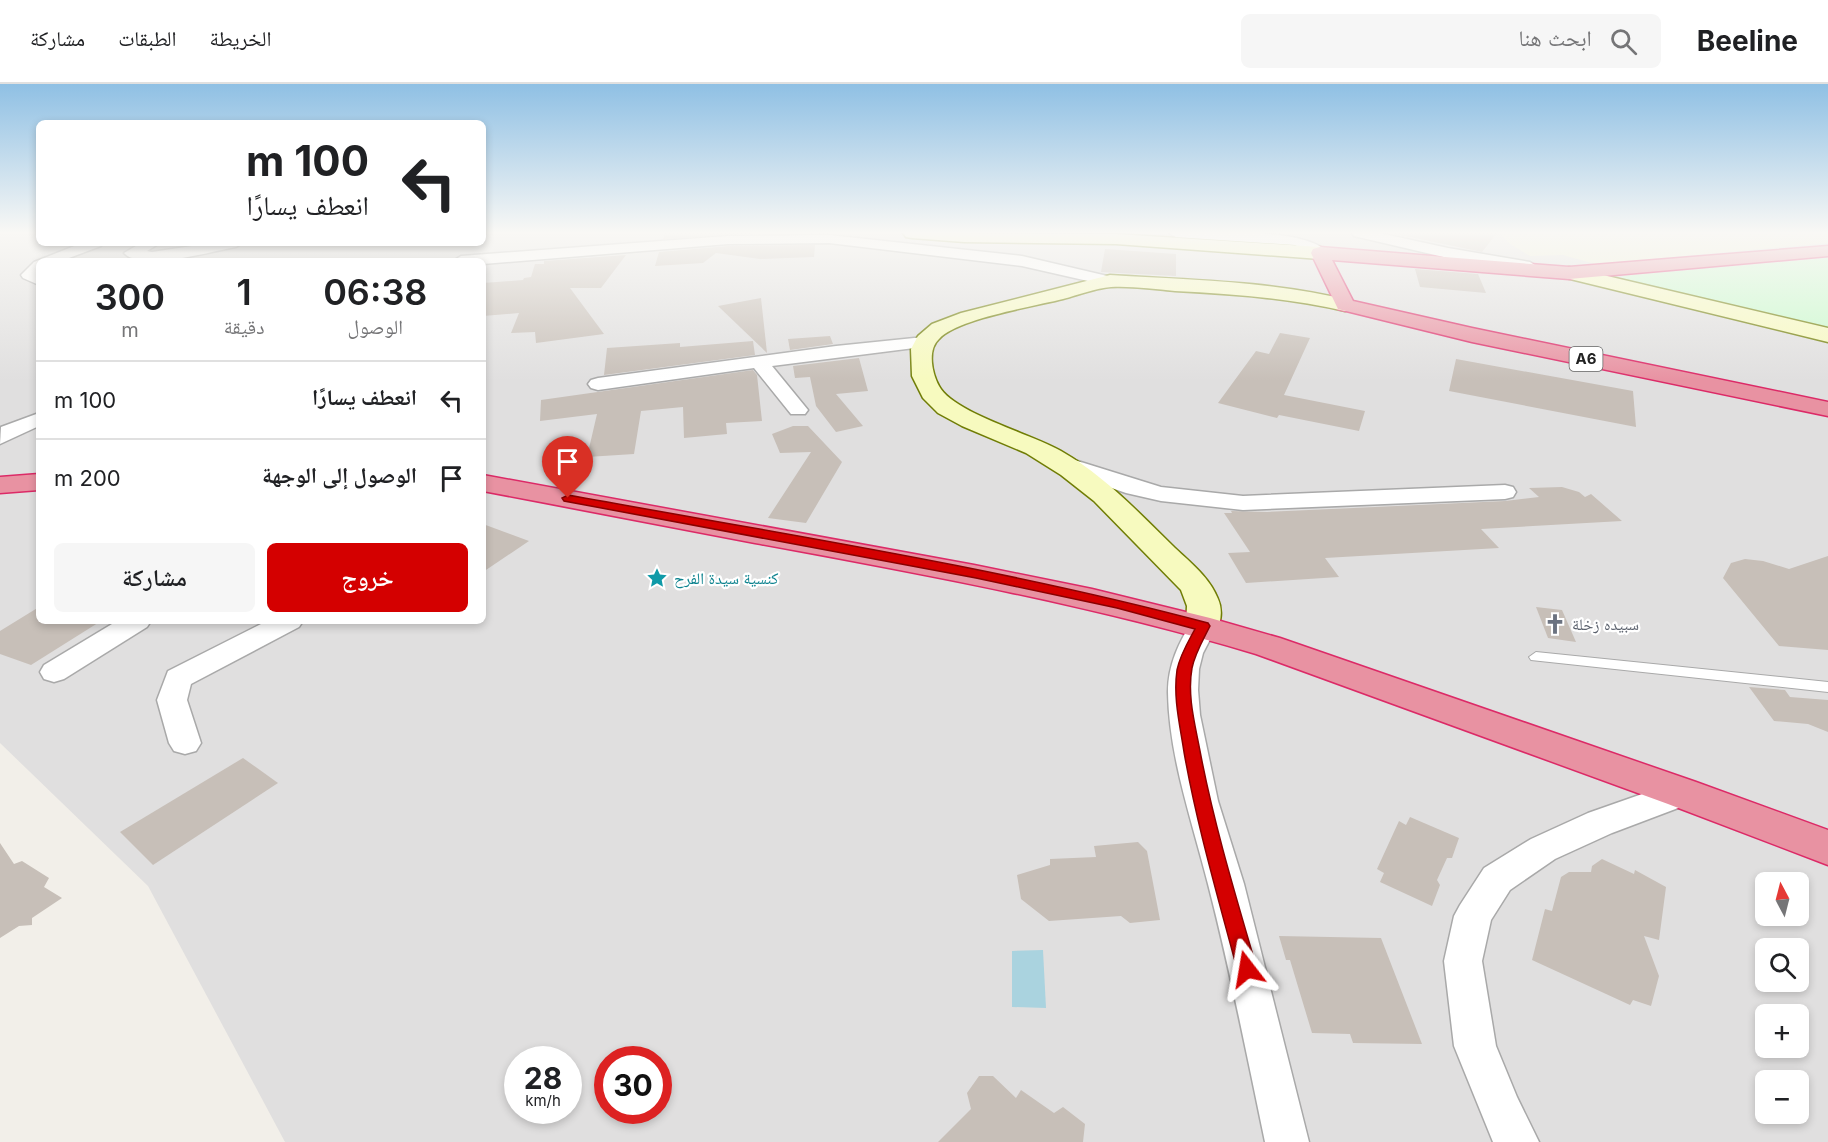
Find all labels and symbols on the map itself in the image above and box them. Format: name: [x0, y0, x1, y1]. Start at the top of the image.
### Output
road number: A6: [1570, 347, 1602, 371]
pin: [542, 436, 593, 498]
place icon: كنسية سيدة الفرح: [645, 566, 669, 590]
place label: كنسية سيدة الفرح: [674, 568, 779, 589]
church icon: سبيده زخلة: [1543, 612, 1567, 636]
place label: سبيده زخلة: [1572, 614, 1639, 634]
north arrow: [1755, 872, 1809, 926]
position arrow: [1215, 937, 1279, 1001]
speed limit sign: 30: [594, 1046, 672, 1124]

